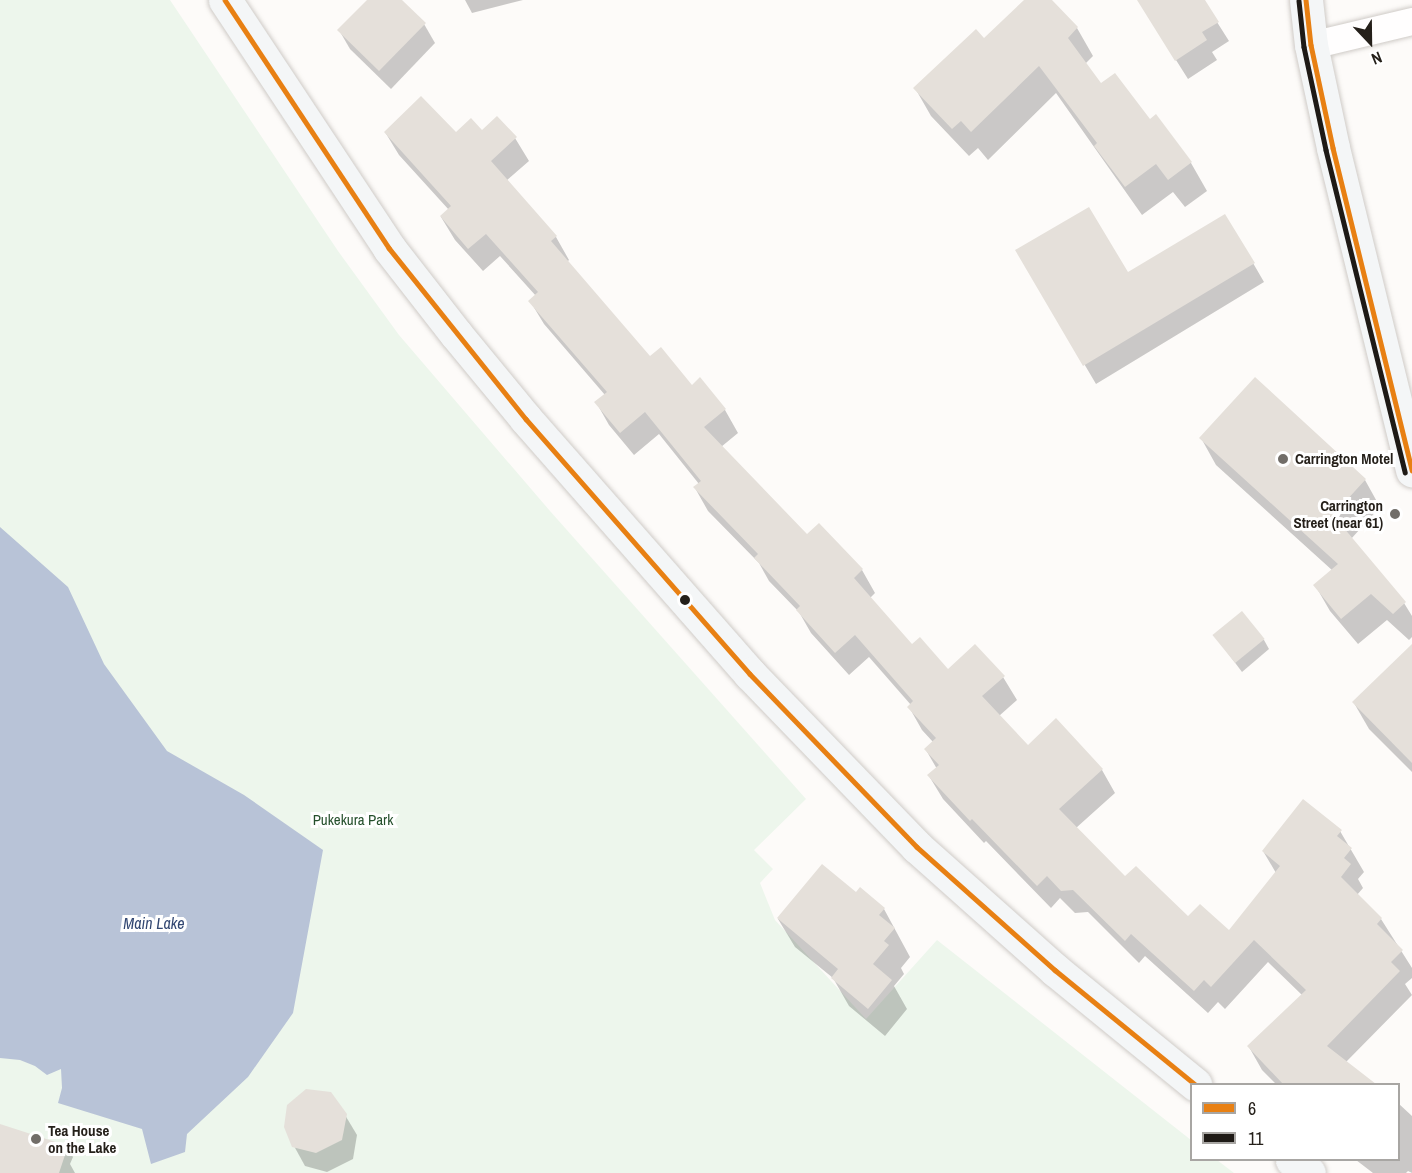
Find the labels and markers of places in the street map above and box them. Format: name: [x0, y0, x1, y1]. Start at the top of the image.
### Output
place label: Carrington Motel: [1295, 450, 1393, 468]
marker: Carrington Motel: [1276, 452, 1290, 466]
place label: Carrington Street (near 61): [1293, 496, 1383, 531]
marker: Carrington Street (near 61): [1388, 507, 1402, 521]
unlabelled marker: [679, 594, 691, 606]
place label: Tea House on the Lake: [48, 1121, 116, 1156]
marker: Tea House on the Lake: [29, 1132, 43, 1146]

